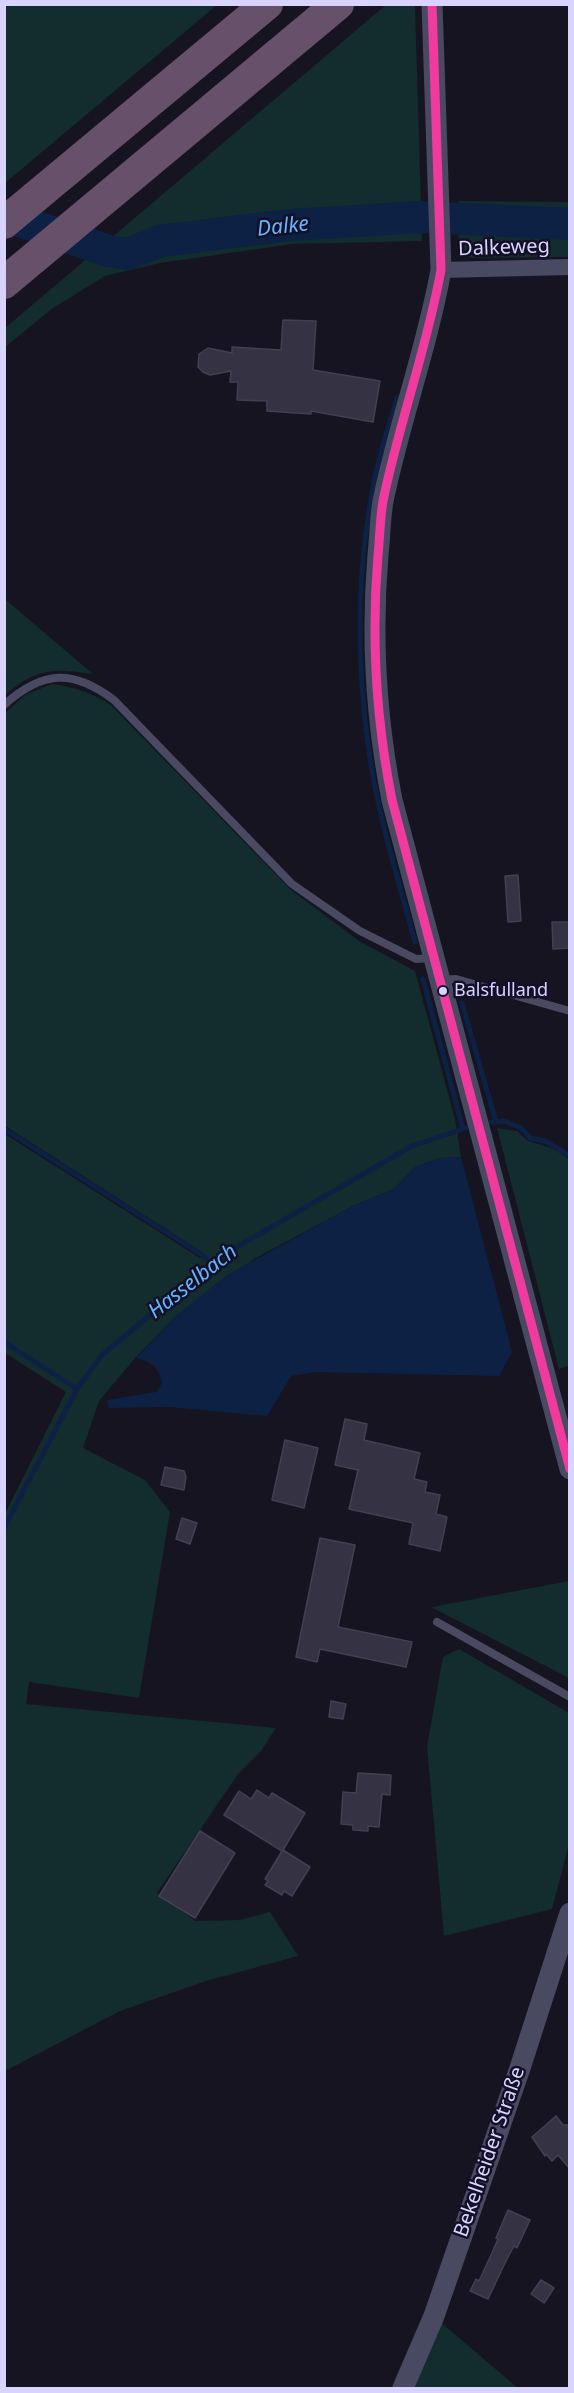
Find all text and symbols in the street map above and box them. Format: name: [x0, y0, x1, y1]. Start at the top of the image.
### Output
water label: Dalke: [256, 212, 310, 242]
street label: Dalkeweg: [458, 234, 550, 262]
place label: Balsfulland: [454, 980, 548, 1002]
marker: Balsfulland: [437, 985, 449, 997]
water label: Hasselbach: [143, 1239, 243, 1325]
street label: Bekelheider Straße: [450, 2064, 530, 2240]

